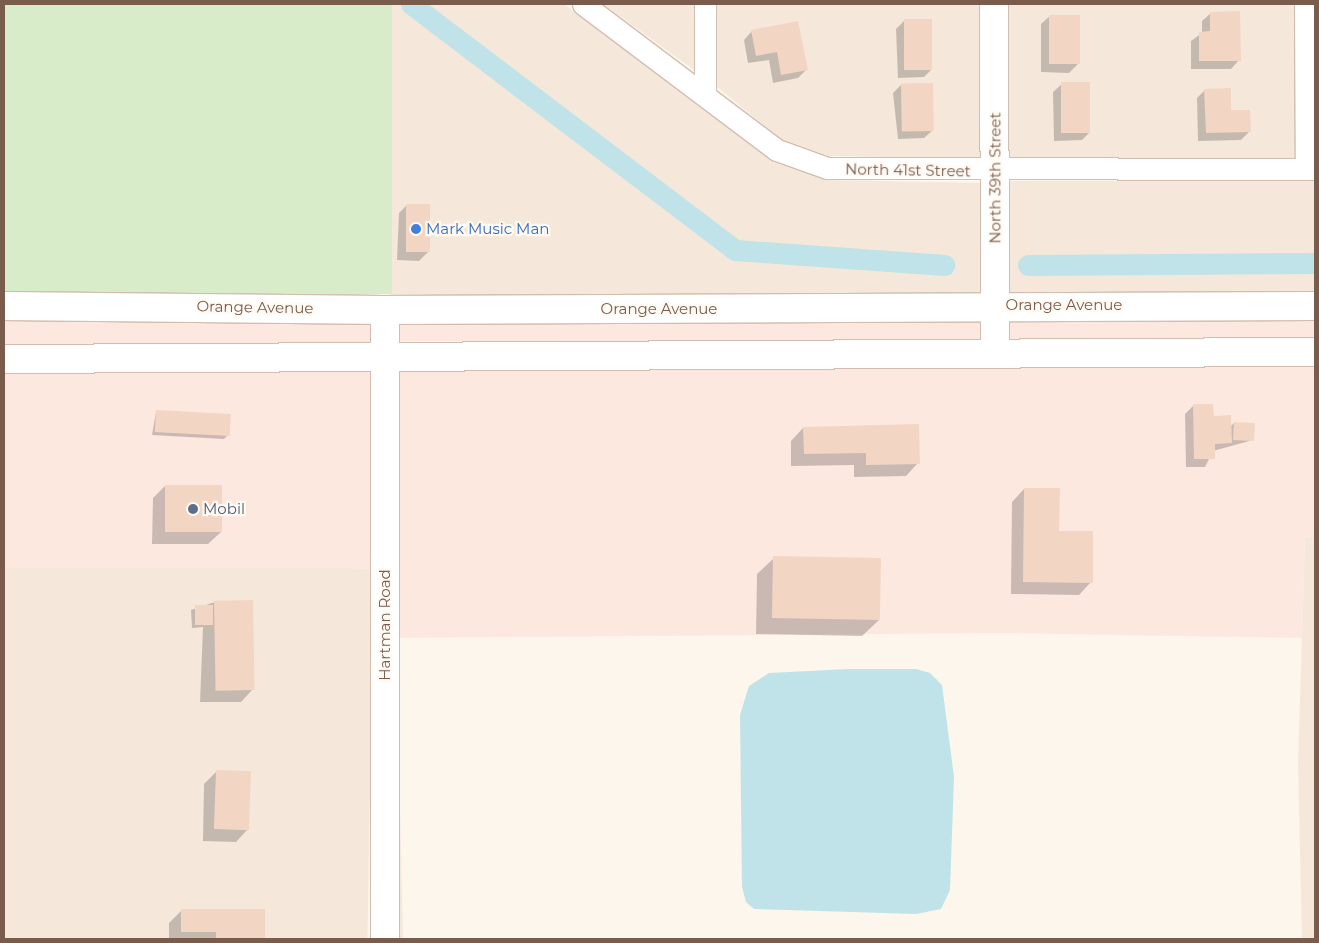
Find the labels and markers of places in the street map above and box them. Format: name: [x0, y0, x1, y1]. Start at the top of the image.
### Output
place label: Mark Music Man: [426, 220, 549, 238]
marker: Mark Music Man: [410, 223, 422, 235]
place label: Mobil: [203, 500, 245, 518]
marker: Mobil: [187, 503, 199, 515]

